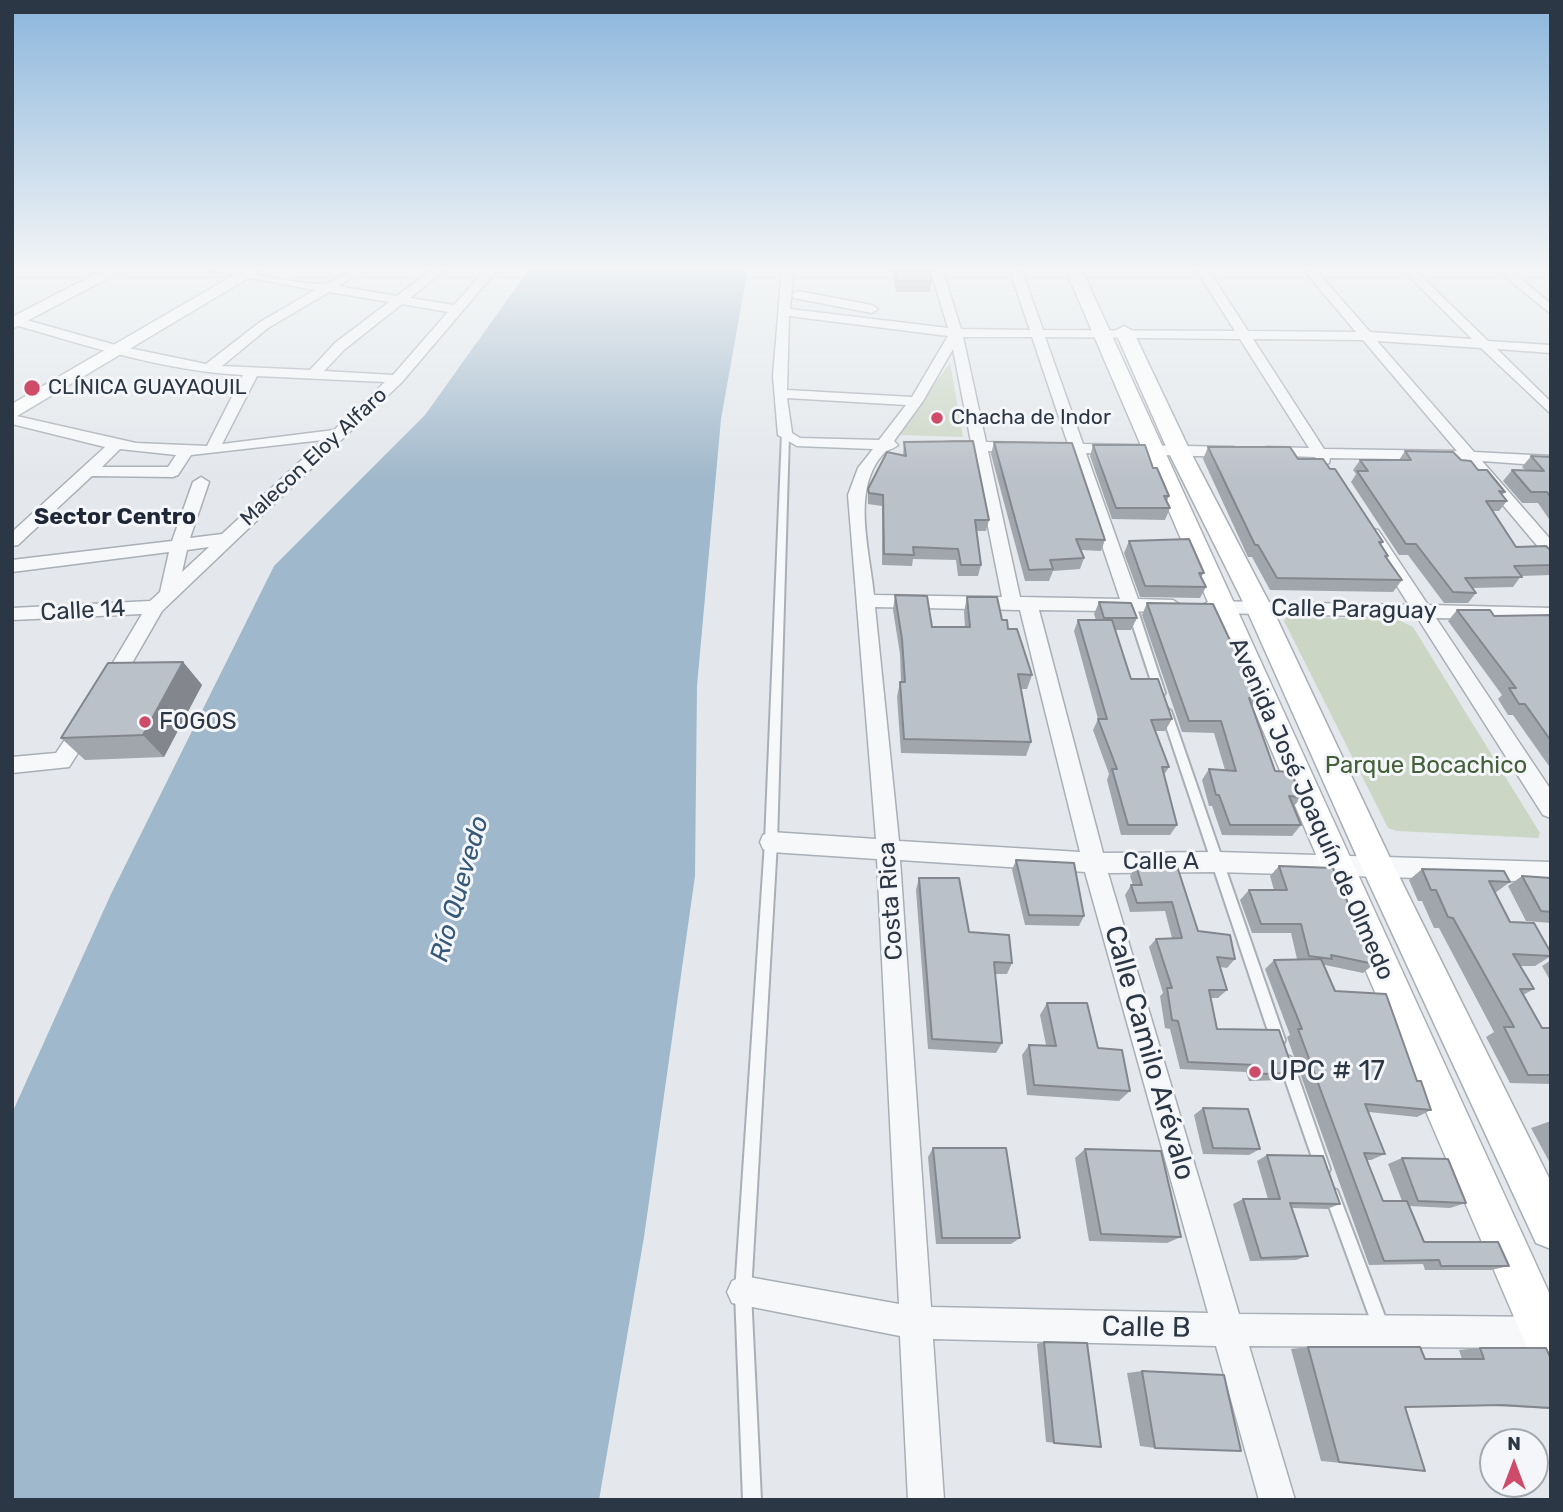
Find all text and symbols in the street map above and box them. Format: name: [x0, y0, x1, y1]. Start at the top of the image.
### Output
place label: CLÍNICA GUAYAQUIL: [48, 375, 247, 401]
marker: CLÍNICA GUAYAQUIL: [22, 378, 42, 398]
street label: Malecon Eloy Alfaro: [235, 383, 393, 531]
place label: Chacha de Indor: [951, 405, 1111, 431]
marker: Chacha de Indor: [929, 410, 945, 426]
district label: Sector Centro: [34, 503, 196, 531]
street label: Calle 14: [40, 594, 126, 628]
street label: Calle Paraguay: [1271, 594, 1437, 626]
street label: Avenida José Joaquín de Olmedo: [1222, 633, 1400, 985]
place label: FOGOS: [159, 708, 237, 736]
marker: FOGOS: [137, 714, 153, 730]
park label: Parque Bocachico: [1325, 752, 1527, 780]
water label: Río Quevedo: [424, 812, 496, 966]
street label: Costa Rica: [873, 841, 909, 961]
street label: Calle A: [1123, 848, 1199, 876]
street label: Calle Camilo Arévalo: [1097, 922, 1201, 1184]
place label: UPC # 17: [1269, 1055, 1385, 1089]
marker: UPC # 17: [1247, 1064, 1263, 1080]
street label: Calle B: [1101, 1310, 1191, 1346]
north arrow: [1479, 1428, 1549, 1498]
text: N: [1507, 1432, 1521, 1455]

